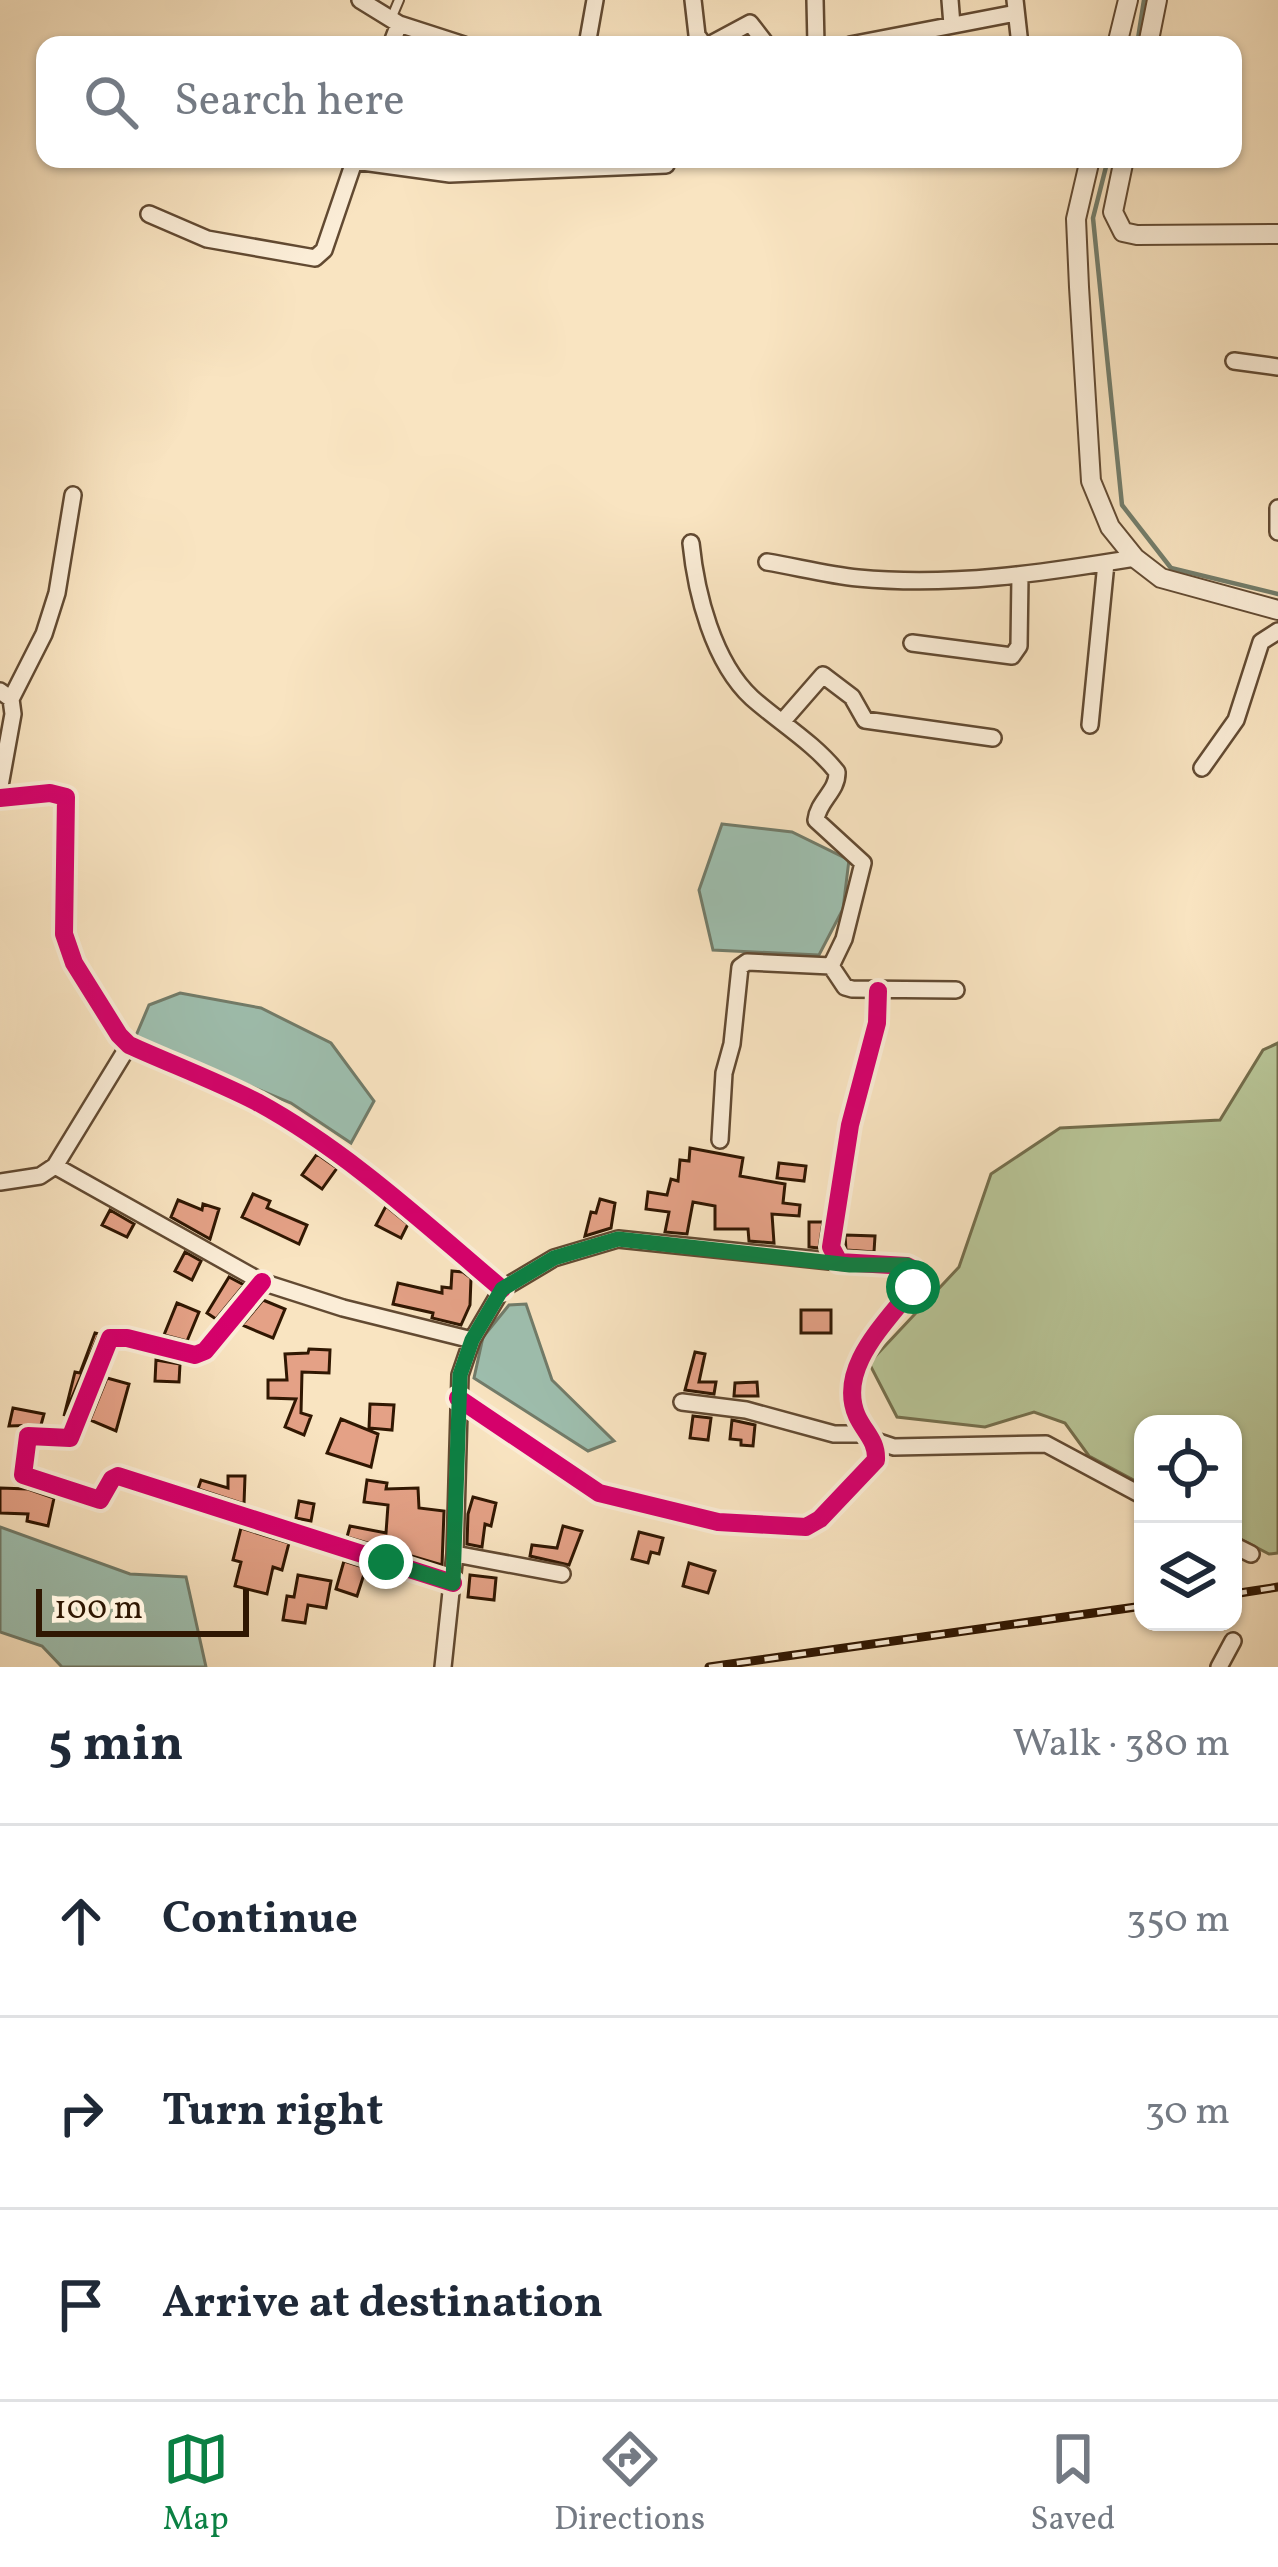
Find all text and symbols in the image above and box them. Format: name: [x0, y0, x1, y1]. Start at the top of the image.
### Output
search box: [36, 36, 1242, 168]
icon: search: [78, 69, 144, 135]
text: Search here: [174, 71, 405, 134]
route start: [886, 1260, 940, 1314]
map controls: [1134, 1415, 1242, 1631]
button: locate: [1134, 1415, 1242, 1523]
button: layers: [1134, 1523, 1242, 1631]
route end: [359, 1535, 413, 1589]
scale bar: [36, 1583, 249, 1636]
text: 100 m: [54, 1587, 143, 1633]
text: 5 min: [48, 1710, 184, 1781]
text: Walk · 380 m: [1012, 1718, 1230, 1772]
icon: ahead: [48, 1888, 114, 1954]
text: Continue: [162, 1889, 358, 1952]
text: 350 m: [1126, 1894, 1230, 1948]
icon: right: [48, 2080, 114, 2146]
text: Turn right: [162, 2081, 383, 2144]
text: 30 m: [1145, 2086, 1230, 2140]
icon: arrive: [48, 2272, 114, 2338]
text: Arrive at destination: [162, 2273, 603, 2336]
tab: Map: [163, 2426, 229, 2544]
tab: Directions: [554, 2426, 705, 2544]
tab: Saved: [1030, 2426, 1115, 2544]

